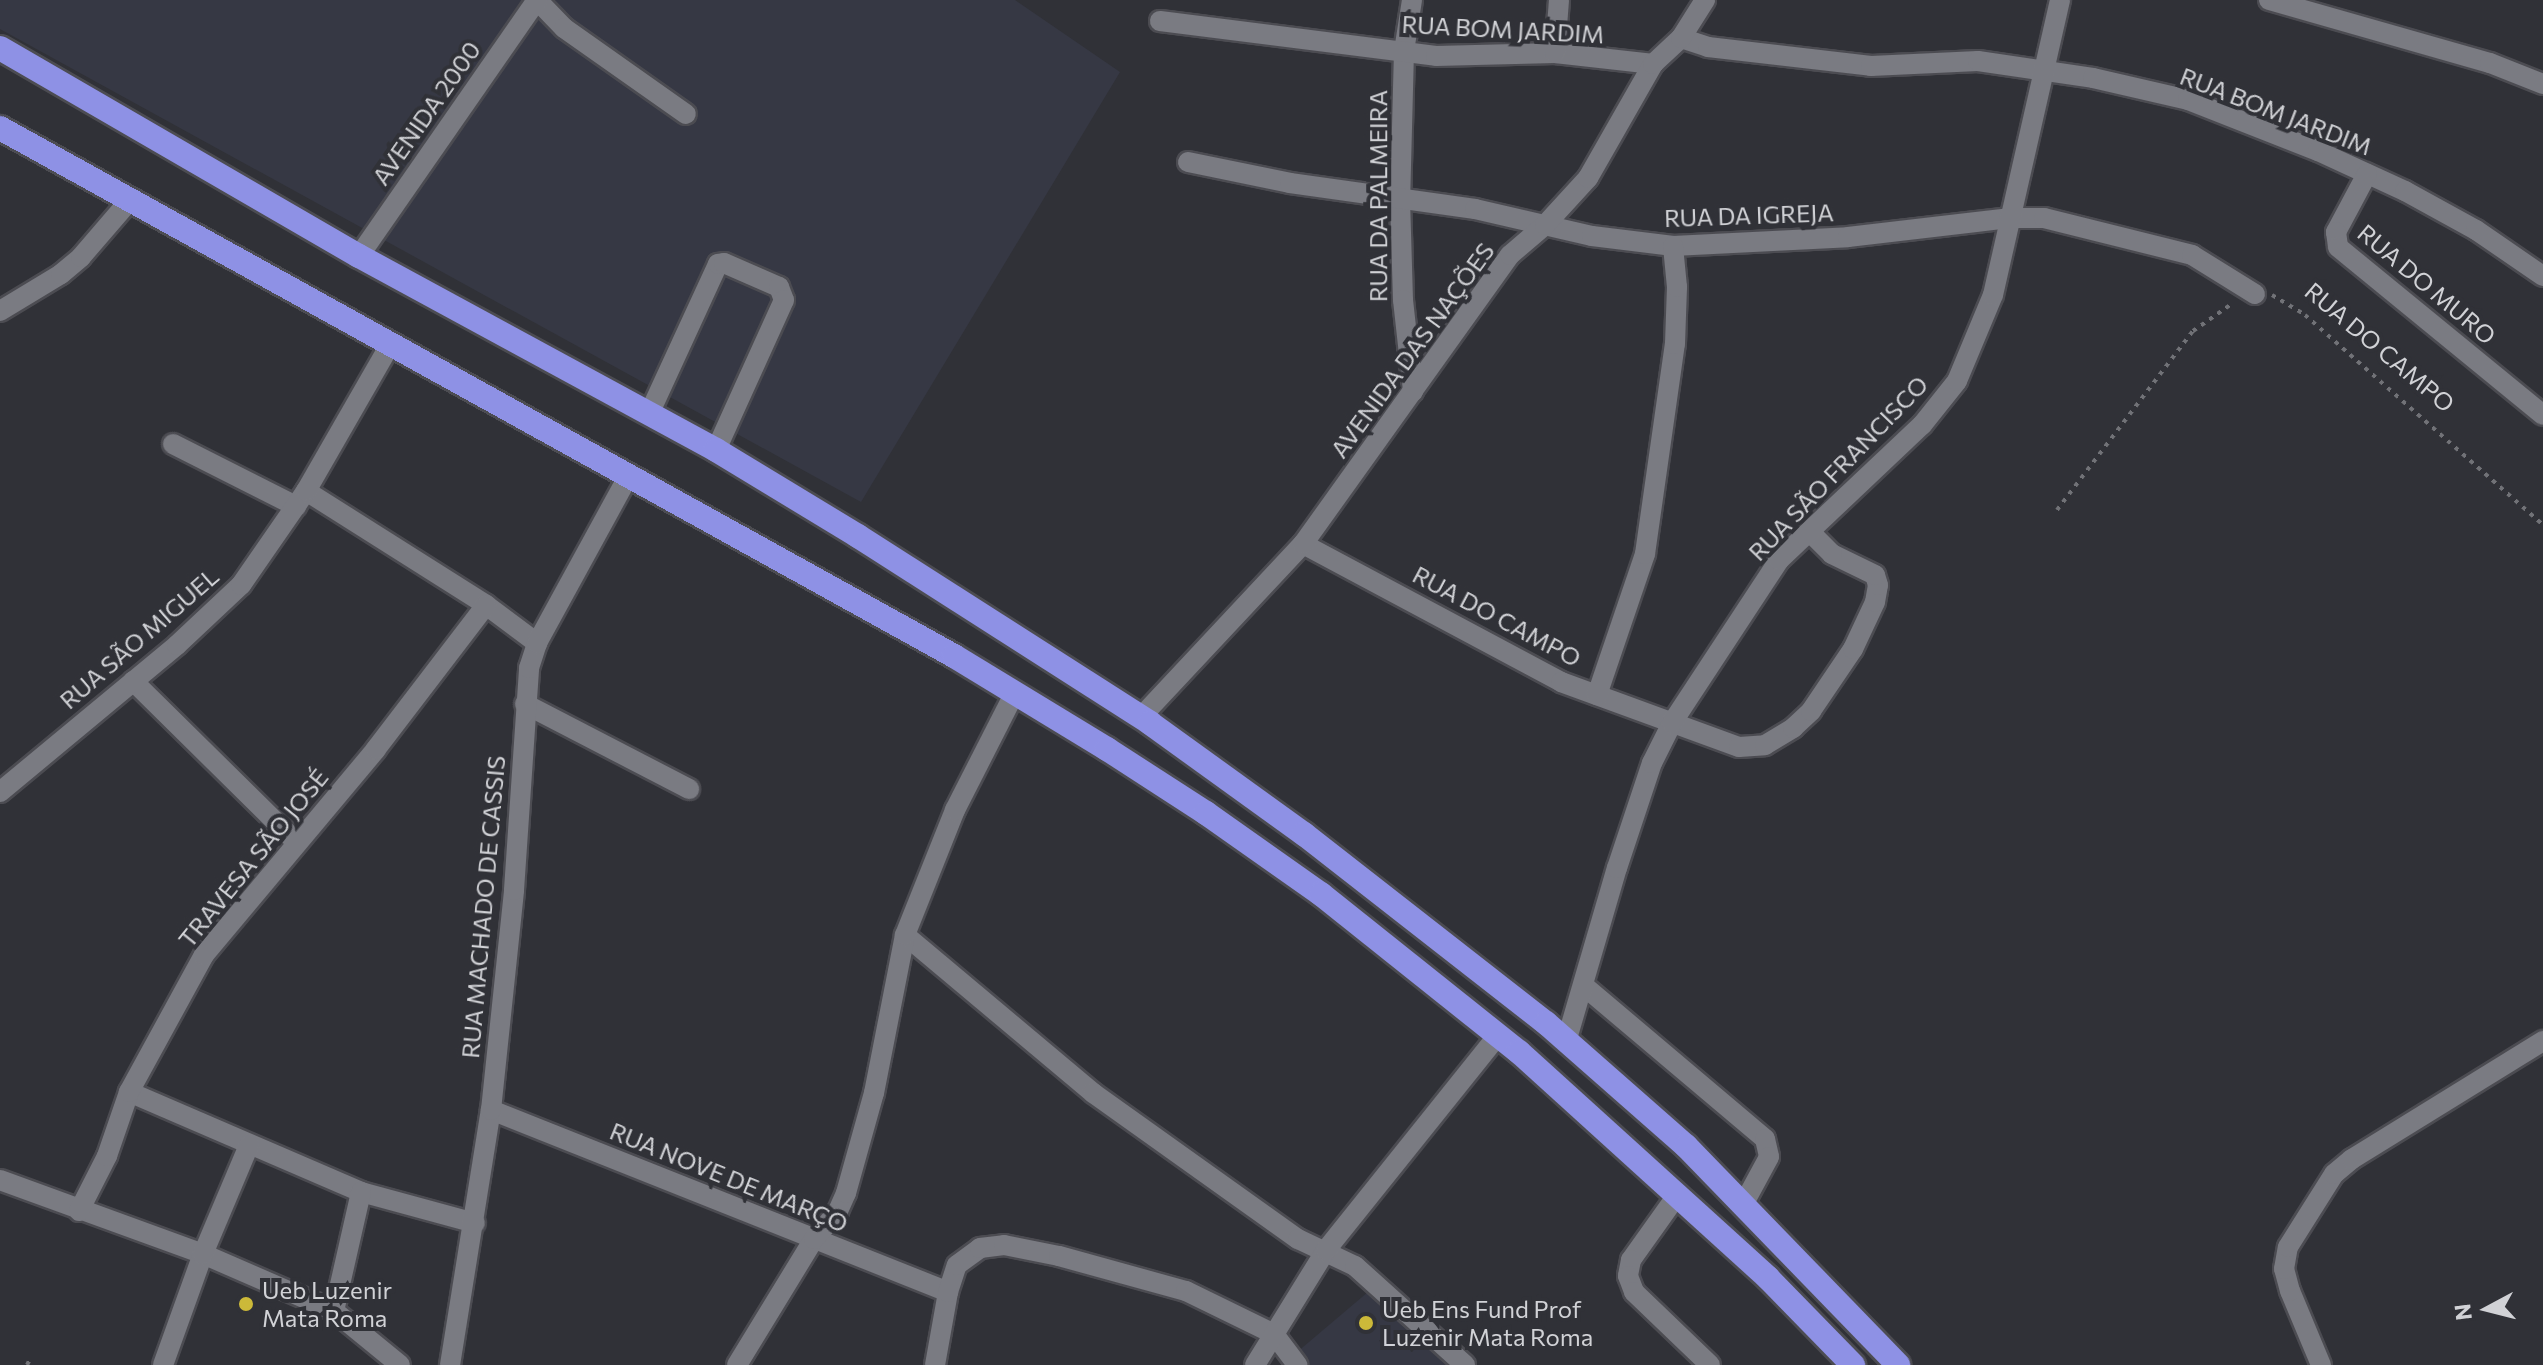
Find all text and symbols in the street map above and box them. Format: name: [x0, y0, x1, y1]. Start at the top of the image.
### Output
street label: RUA BOM JARDIM: [1401, 9, 1605, 49]
street label: AVENIDA 2000: [366, 36, 486, 190]
street label: RUA BOM JARDIM: [2176, 61, 2376, 161]
street label: RUA DA PALMEIRA: [1364, 90, 1392, 302]
street label: RUA DA IGREJA: [1664, 198, 1834, 232]
street label: RUA DO MURO: [2352, 218, 2502, 350]
street label: AVENIDA DAS NAÇÕES: [1324, 237, 1500, 463]
street label: RUA DO CAMPO: [2299, 276, 2461, 418]
street label: RUA SÃO FRANCISCO: [1742, 370, 1934, 566]
street label: RUA DO CAMPO: [1408, 560, 1586, 672]
street label: RUA SÃO MIGUEL: [54, 561, 224, 715]
street label: RUA MACHADO DE CASSIS: [455, 754, 511, 1060]
street label: TRAVESA SÃO JOSÉ: [172, 763, 334, 953]
street label: RUA NOVE DE MARÇO: [606, 1116, 852, 1238]
north arrow: [2447, 1269, 2527, 1349]
place label: Ueb Luzenir Mata Roma: [262, 1276, 392, 1332]
marker: Ueb Luzenir Mata Roma: [237, 1295, 255, 1313]
place label: Ueb Ens Fund Prof Luzenir Mata Roma: [1382, 1295, 1593, 1351]
text: N: [2448, 1302, 2477, 1322]
marker: Ueb Ens Fund Prof Luzenir Mata Roma: [1357, 1314, 1375, 1332]

